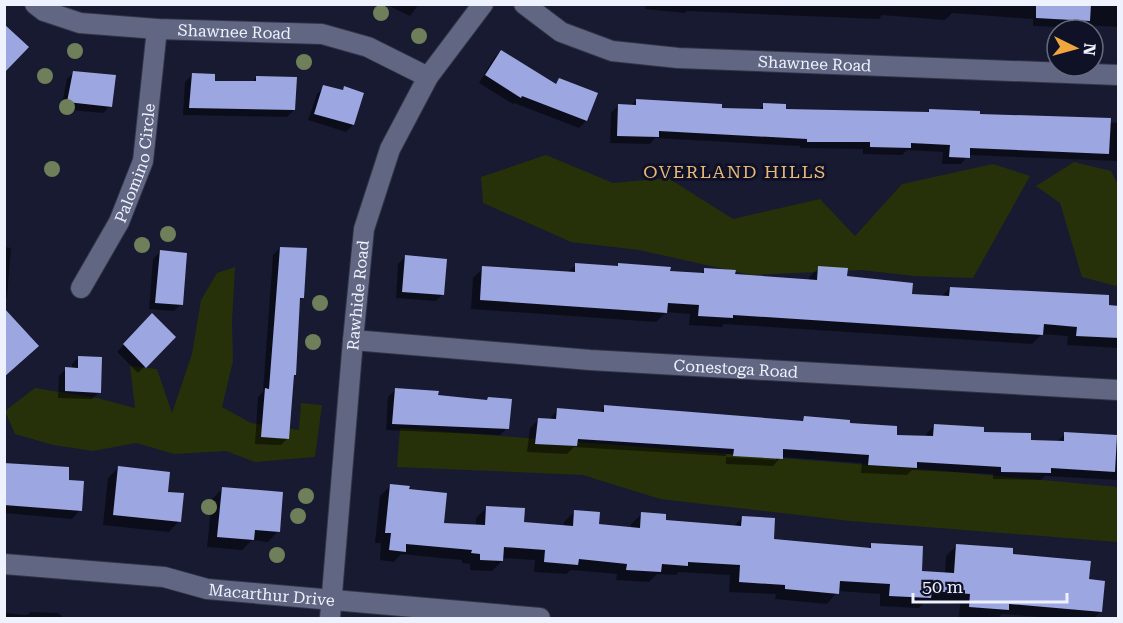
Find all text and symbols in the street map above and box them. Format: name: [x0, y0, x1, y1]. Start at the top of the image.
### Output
north arrow: [1045, 18, 1105, 78]
street label: Shawnee Road: [177, 21, 291, 43]
text: N: [1079, 42, 1099, 56]
street label: Shawnee Road: [758, 52, 872, 75]
street label: Palomino Circle: [111, 102, 159, 225]
district label: OVERLAND HILLS: [643, 161, 827, 182]
street label: Rawhide Road: [343, 239, 373, 351]
street label: Conestoga Road: [673, 356, 799, 382]
scale bar: [913, 566, 1068, 604]
text: 50 m: [922, 576, 963, 597]
street label: Macarthur Drive: [208, 580, 336, 610]

